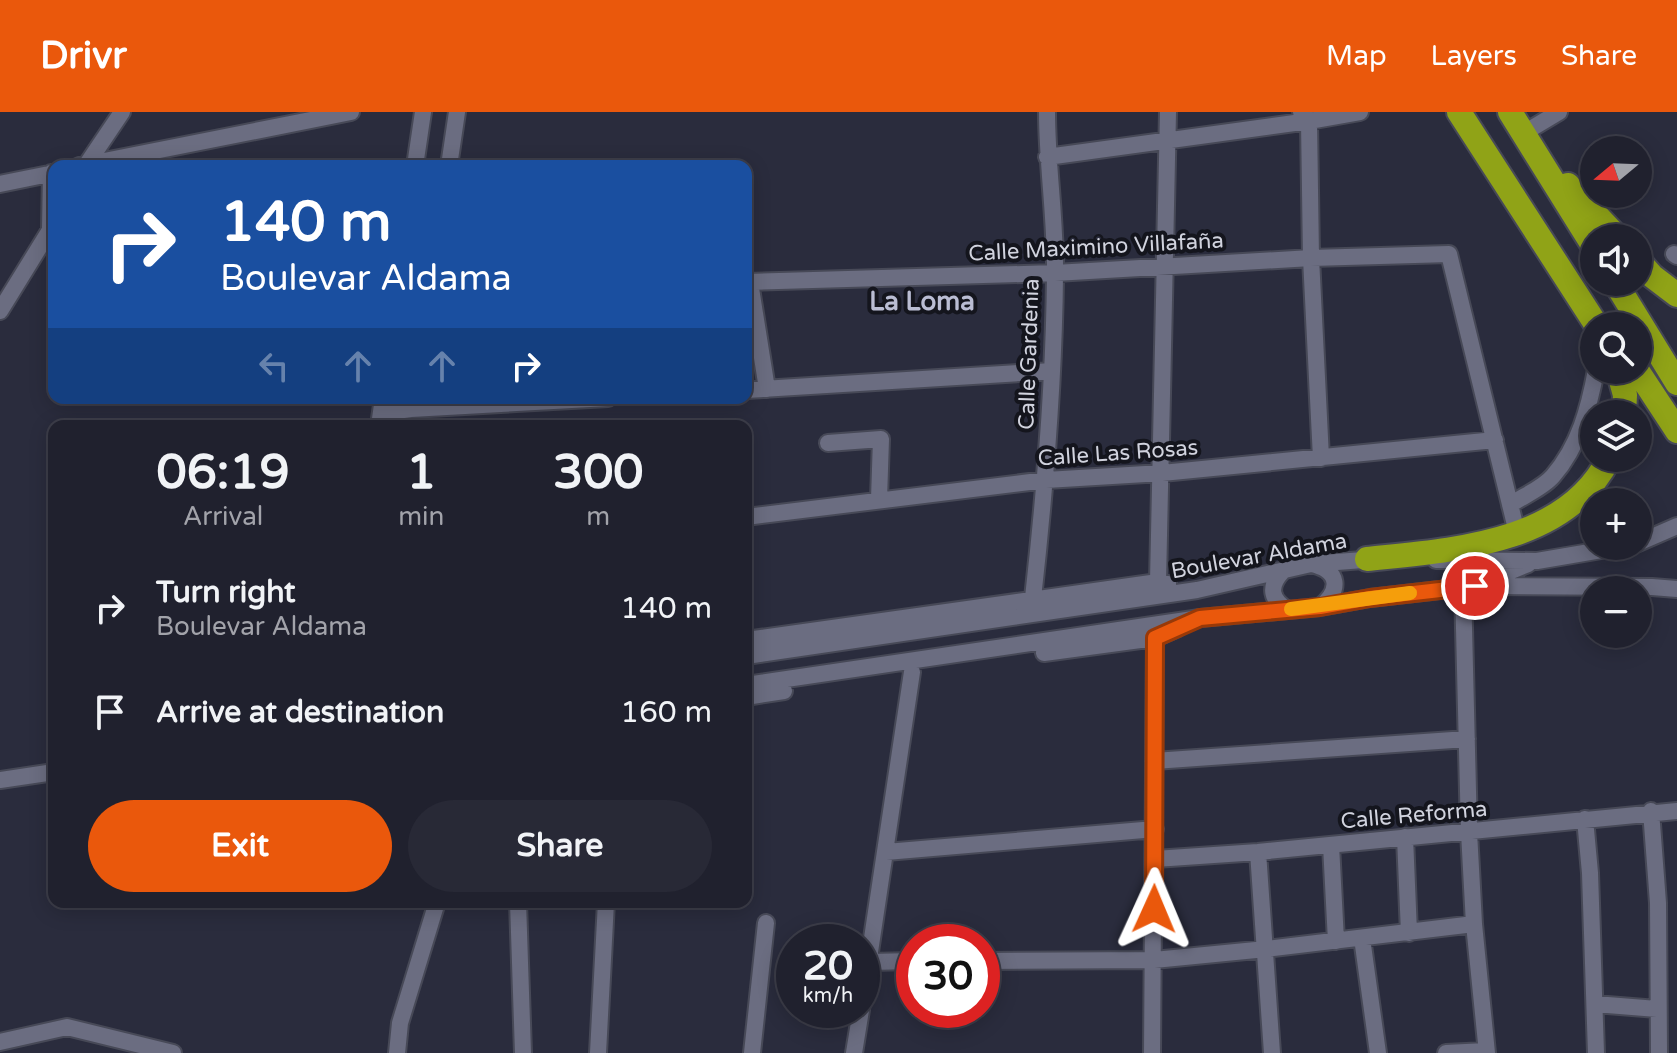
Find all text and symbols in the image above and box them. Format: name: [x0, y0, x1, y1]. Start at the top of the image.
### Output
text: Drivr: [40, 33, 127, 79]
text: Map: [1326, 39, 1387, 73]
text: Layers: [1431, 39, 1517, 73]
text: Share: [1561, 39, 1637, 73]
north arrow: [1580, 136, 1652, 208]
map controls: [1580, 136, 1652, 648]
text: 140 m: [220, 189, 391, 256]
icon: right: [88, 192, 192, 296]
button: sound: [1580, 224, 1652, 296]
street label: Calle Maximino Villafaña: [968, 227, 1224, 267]
text: Boulevar Aldama: [220, 257, 512, 300]
street label: Calle Gardenia: [1013, 278, 1045, 430]
district label: La Loma: [869, 286, 975, 317]
button: search: [1580, 312, 1652, 384]
icon: left: [252, 344, 296, 388]
icon: ahead: [336, 344, 380, 388]
icon: ahead: [420, 344, 464, 388]
icon: right: [504, 344, 548, 388]
button: layers: [1580, 400, 1652, 472]
street label: Calle Las Rosas: [1037, 434, 1199, 472]
text: 06:19: [157, 444, 290, 502]
text: 1: [406, 444, 436, 502]
text: 300: [553, 444, 643, 502]
button: +: [1580, 488, 1652, 560]
text: Arrival: [183, 501, 263, 532]
text: min: [398, 501, 444, 532]
text: m: [586, 501, 610, 532]
street label: Boulevar Aldama: [1169, 528, 1349, 584]
pin: [1441, 552, 1509, 620]
icon: arrive: [1453, 564, 1497, 608]
text: Turn right: [156, 574, 296, 611]
button: −: [1580, 576, 1652, 648]
icon: right: [88, 586, 132, 630]
text: 140 m: [620, 590, 712, 627]
text: Boulevar Aldama: [156, 611, 367, 642]
icon: arrive: [88, 690, 132, 734]
text: Arrive at destination: [156, 694, 444, 731]
text: 160 m: [620, 694, 712, 731]
street label: Calle Reforma: [1340, 796, 1488, 834]
button: Exit: [88, 800, 392, 892]
button: Share: [408, 800, 712, 892]
position arrow: [1112, 867, 1196, 951]
speed limit sign: 30: [896, 924, 1000, 1028]
text: 20: [803, 942, 853, 990]
text: km/h: [803, 984, 853, 1008]

